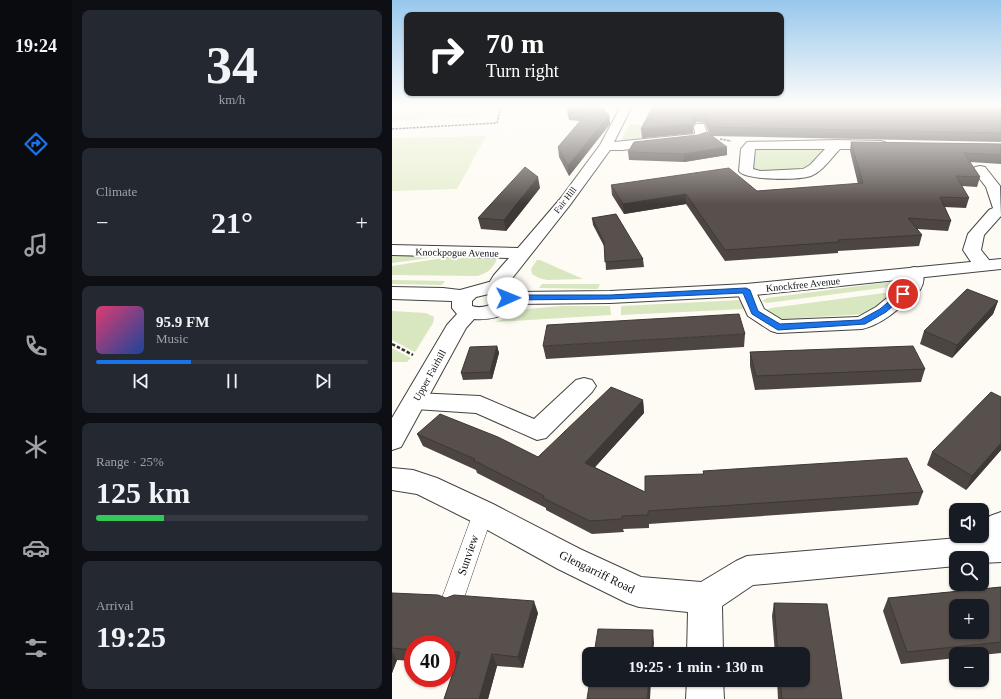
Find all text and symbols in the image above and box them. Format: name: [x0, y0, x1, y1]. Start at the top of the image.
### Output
icon: right: [420, 28, 472, 80]
text: 70 m: [486, 28, 544, 59]
text: 19:24: [15, 36, 57, 56]
text: 34: [206, 37, 258, 94]
text: Turn right: [486, 61, 559, 81]
text: km/h: [219, 92, 245, 107]
icon: directions: [22, 130, 50, 158]
text: Climate: [96, 184, 137, 199]
street label: Fair Hill: [552, 184, 579, 215]
text: 21°: [211, 206, 253, 239]
text: −: [96, 210, 108, 235]
text: +: [356, 210, 368, 235]
icon: music: [22, 231, 50, 259]
street label: Knockpogue Avenue: [415, 246, 499, 259]
street label: Knockfree Avenue: [765, 275, 841, 294]
position arrow: [487, 277, 529, 319]
pin: [886, 277, 920, 311]
icon: arrive: [892, 283, 914, 305]
text: 95.9 FM: [156, 314, 209, 330]
text: Music: [156, 331, 189, 346]
icon: phone: [22, 332, 50, 360]
street label: Upper Fairhill: [411, 347, 448, 403]
icon: previous: [130, 370, 152, 392]
icon: pause: [221, 370, 243, 392]
icon: next: [312, 370, 334, 392]
icon: climate: [22, 433, 50, 461]
text: Range · 25%: [96, 454, 164, 469]
text: 125 km: [96, 476, 190, 509]
map controls: [949, 503, 989, 687]
button: sound: [949, 503, 989, 543]
street label: Sunview: [455, 533, 482, 577]
icon: car: [22, 534, 50, 562]
street label: Glengarriff Road: [557, 548, 637, 596]
button: search: [949, 551, 989, 591]
text: Arrival: [96, 598, 134, 613]
button: +: [949, 599, 989, 639]
text: 19:25: [96, 620, 166, 653]
icon: filters: [22, 634, 50, 662]
speed limit sign: 40: [404, 635, 456, 687]
button: −: [949, 647, 989, 687]
text: 19:25 · 1 min · 130 m: [629, 659, 764, 675]

